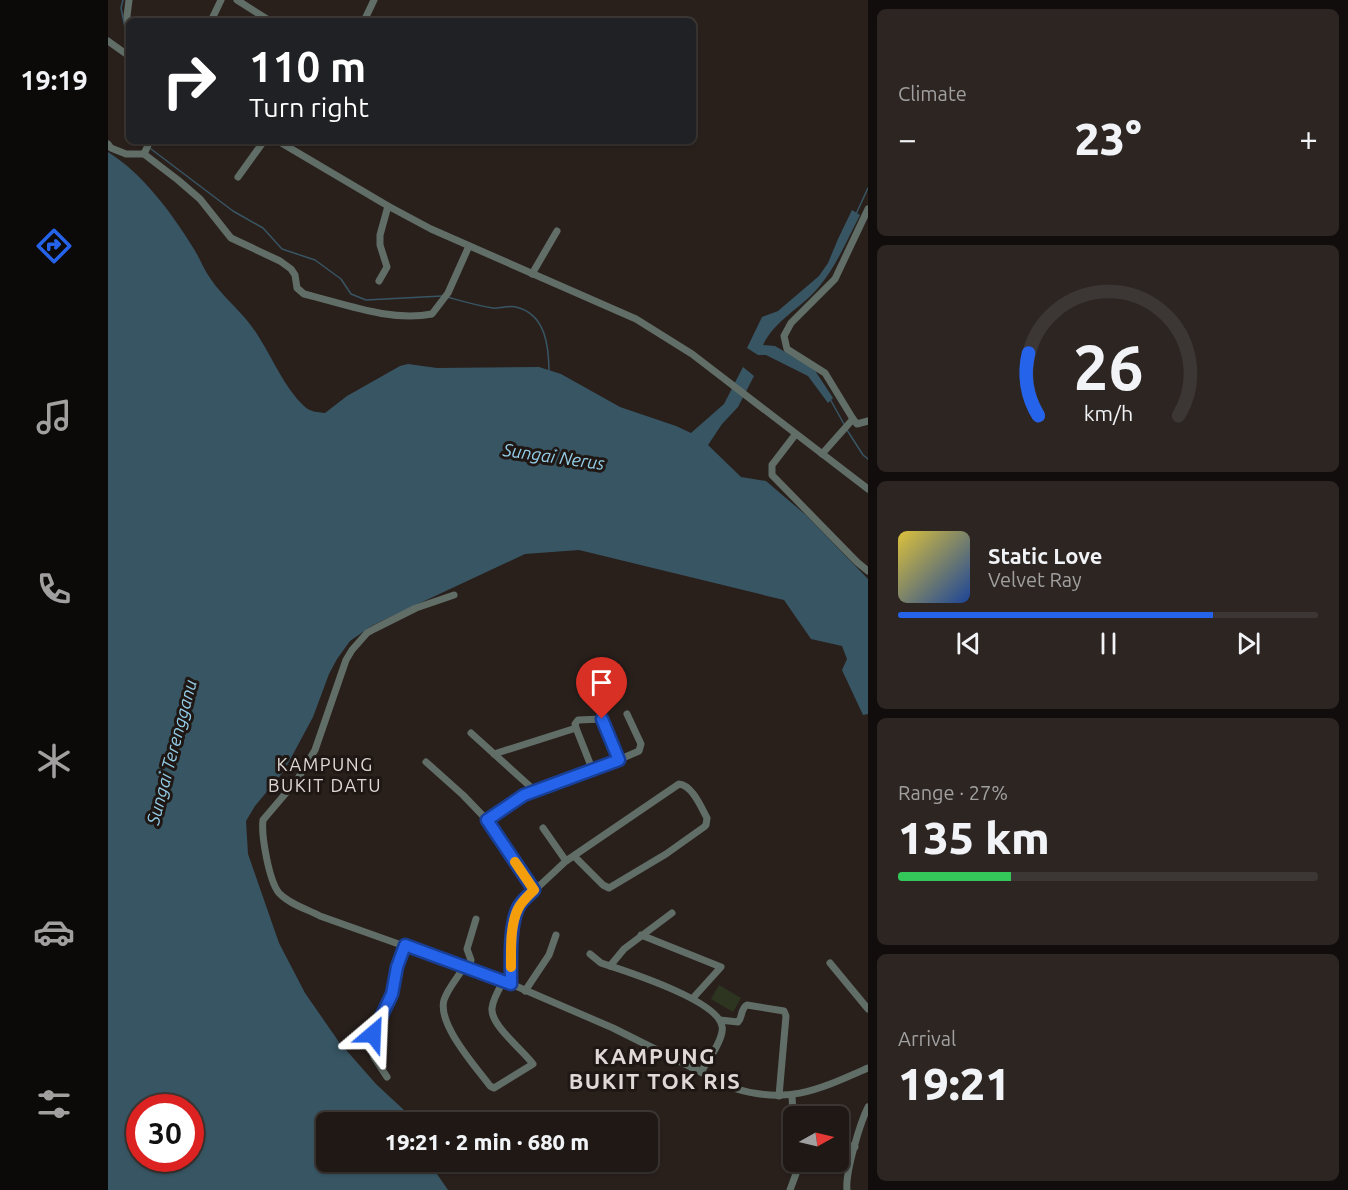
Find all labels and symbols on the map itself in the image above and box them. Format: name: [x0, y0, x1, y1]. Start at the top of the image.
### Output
water label: Sungai Nerus: [501, 439, 607, 473]
pin: [576, 657, 627, 719]
water label: Sungai Terengganu: [142, 677, 200, 828]
district label: KAMPUNG BUKIT DATU: [268, 754, 382, 795]
position arrow: [341, 1002, 405, 1066]
district label: KAMPUNG BUKIT TOK RIS: [569, 1043, 741, 1093]
speed limit sign: 30: [126, 1094, 204, 1172]
north arrow: [783, 1106, 849, 1172]

